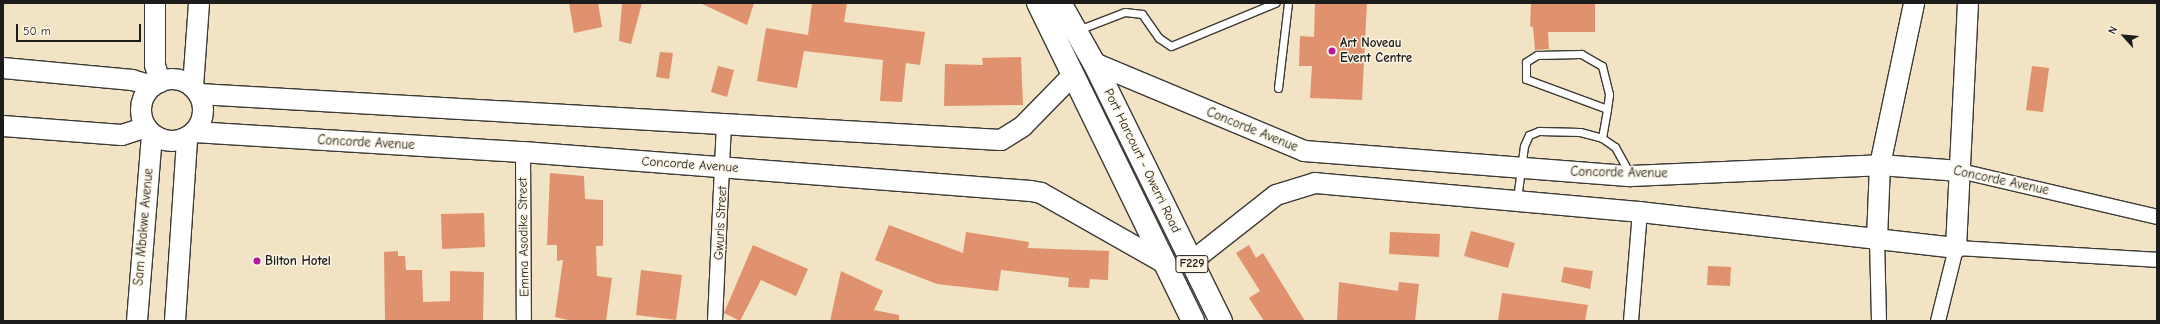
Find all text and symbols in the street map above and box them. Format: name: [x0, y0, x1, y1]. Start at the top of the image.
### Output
scale bar: [18, 16, 143, 42]
north arrow: [2104, 16, 2144, 56]
text: 50 m: [23, 24, 51, 38]
text: N: [2105, 24, 2120, 36]
place label: Art Noveau Event Centre: [1340, 36, 1412, 67]
marker: Art Noveau Event Centre: [1327, 46, 1337, 56]
street label: Port Harcourt - Owerri Road: [1100, 86, 1184, 236]
street label: Concorde Avenue: [1204, 105, 1300, 155]
street label: Concorde Avenue: [317, 133, 415, 153]
street label: Concorde Avenue: [641, 154, 739, 176]
street label: Concorde Avenue: [1952, 163, 2050, 199]
street label: Concorde Avenue: [1570, 164, 1668, 182]
street label: Sam Mbakwe Avenue: [131, 168, 157, 286]
street label: Emma Asodike Street: [515, 177, 533, 297]
street label: Gwuris Street: [711, 186, 731, 260]
place label: Bilton Hotel: [265, 253, 331, 269]
road number: F229: [1175, 254, 1209, 274]
marker: Bilton Hotel: [252, 256, 262, 266]

